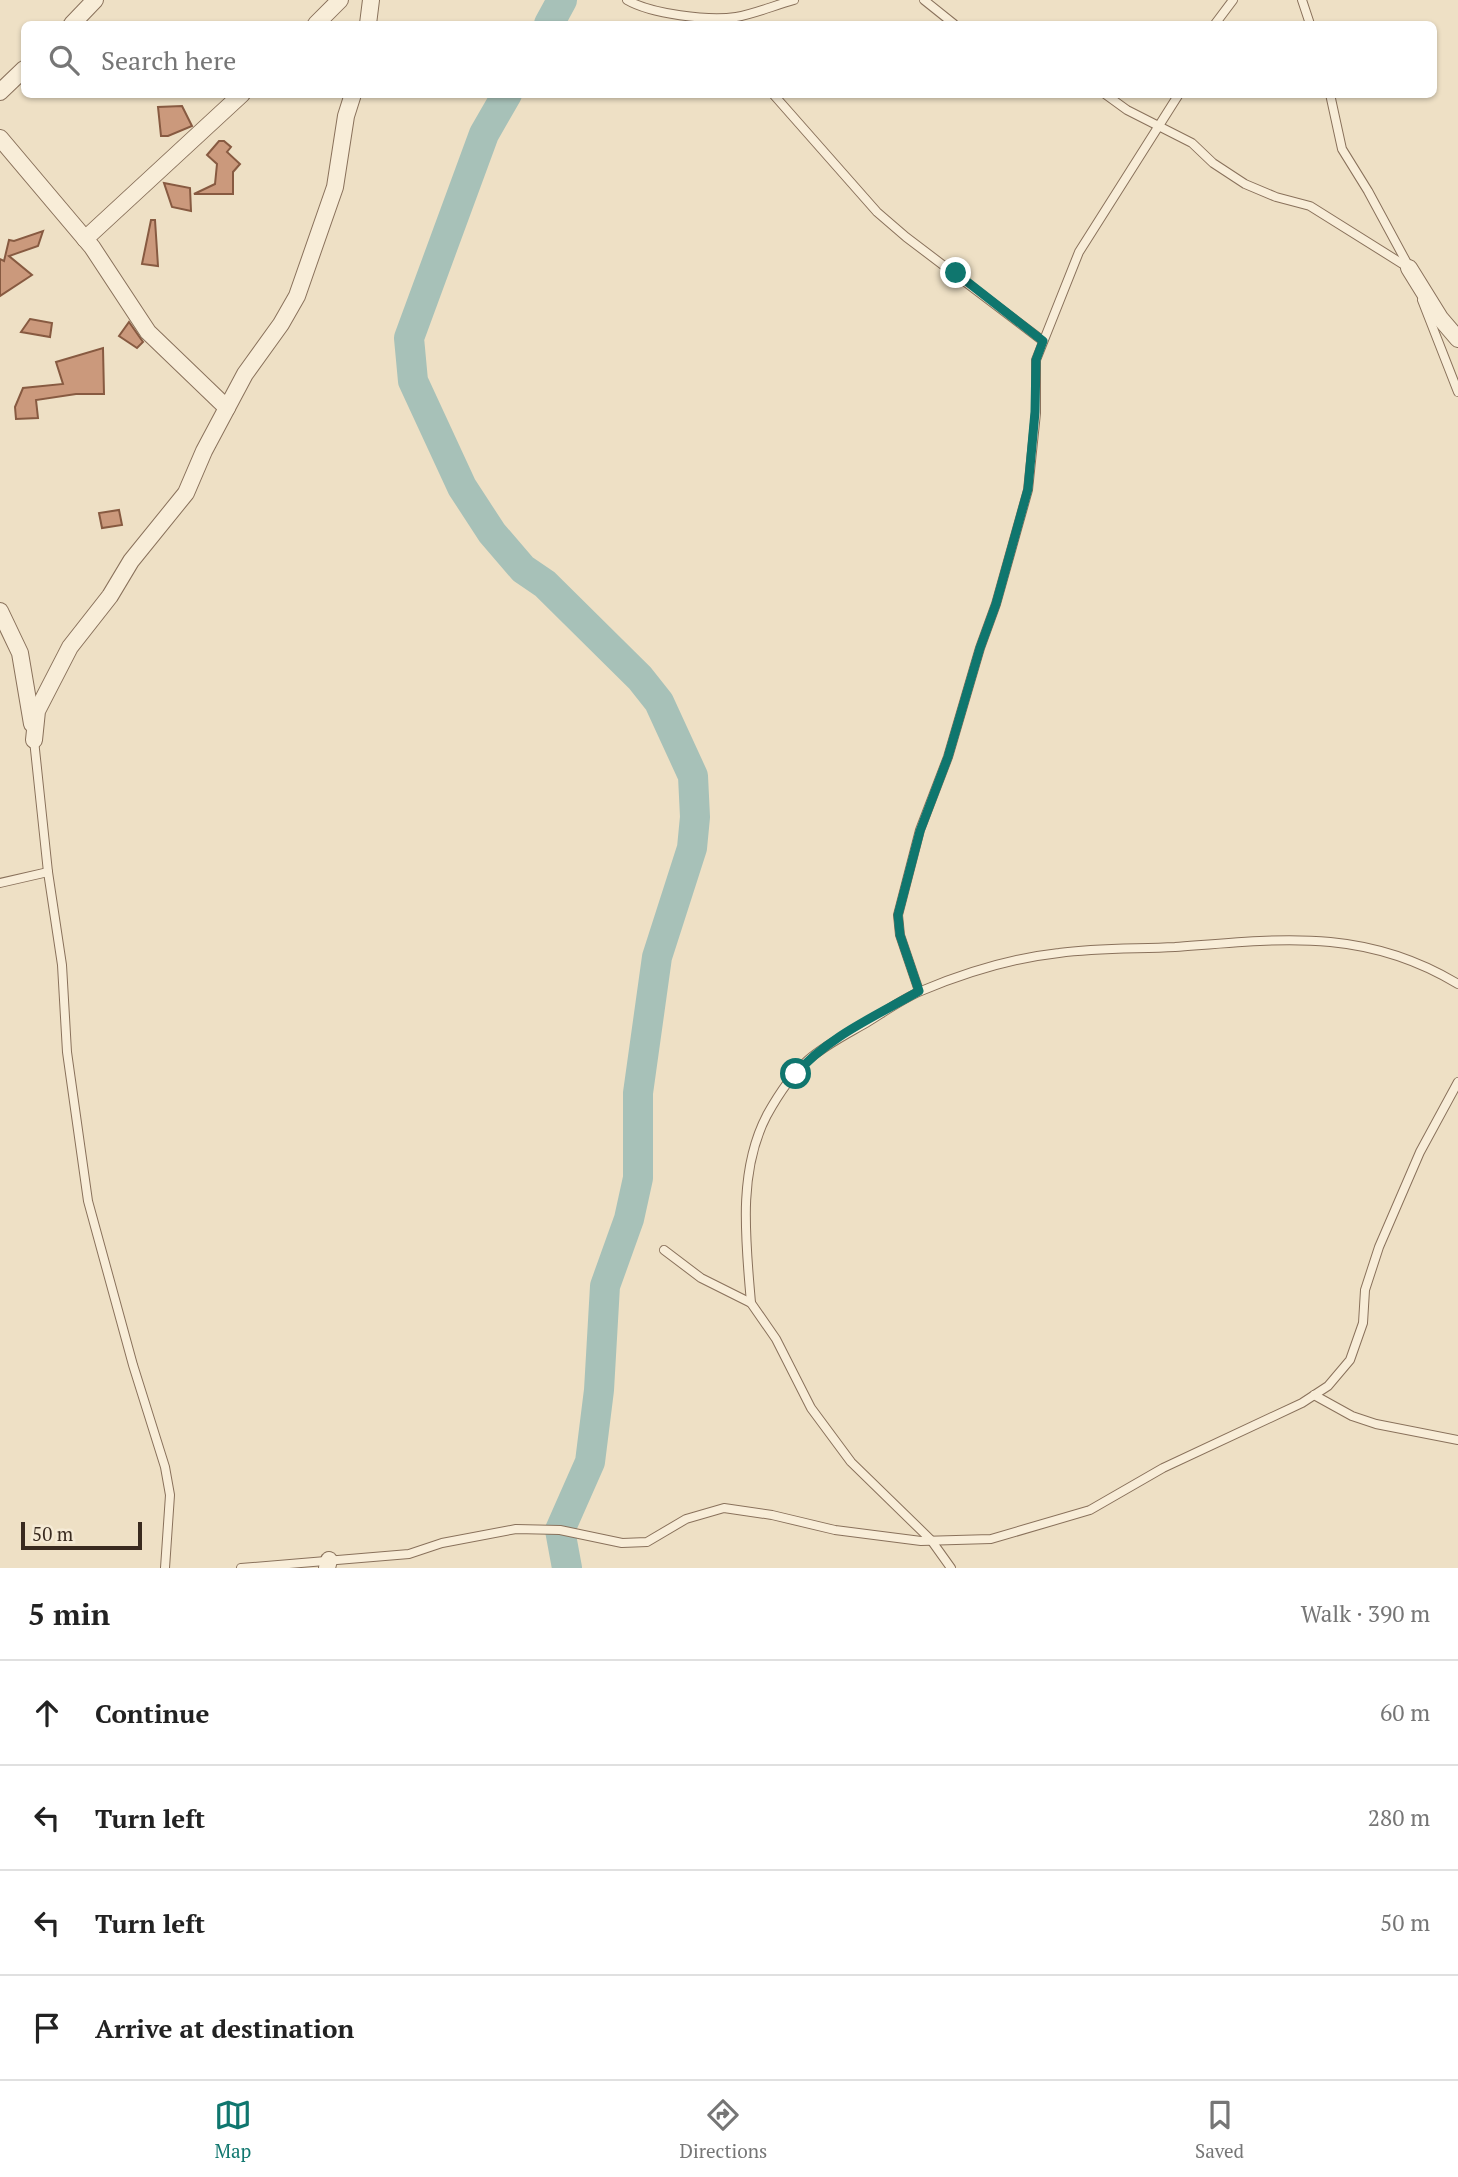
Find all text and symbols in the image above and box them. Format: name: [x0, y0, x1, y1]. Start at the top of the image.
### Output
search box: [21, 21, 1437, 98]
icon: search: [45, 41, 83, 79]
text: Search here: [101, 43, 236, 77]
route end: [940, 257, 971, 288]
route start: [780, 1058, 811, 1089]
scale bar: [21, 1519, 142, 1551]
text: 50 m: [32, 1521, 73, 1546]
text: 5 min: [28, 1594, 110, 1634]
text: Walk · 390 m: [1301, 1598, 1430, 1629]
icon: ahead: [28, 1694, 66, 1732]
text: Continue: [95, 1696, 209, 1730]
text: 60 m: [1380, 1697, 1430, 1728]
icon: left: [28, 1799, 66, 1837]
text: Turn left: [95, 1801, 205, 1835]
text: 280 m: [1368, 1802, 1430, 1833]
icon: left: [28, 1904, 66, 1942]
text: Turn left: [95, 1906, 205, 1940]
text: 50 m: [1380, 1907, 1430, 1938]
icon: arrive: [28, 2009, 66, 2047]
text: Arrive at destination: [95, 2011, 354, 2045]
tab: Map: [214, 2096, 252, 2163]
tab: Directions: [680, 2096, 767, 2163]
tab: Saved: [1195, 2096, 1244, 2163]

